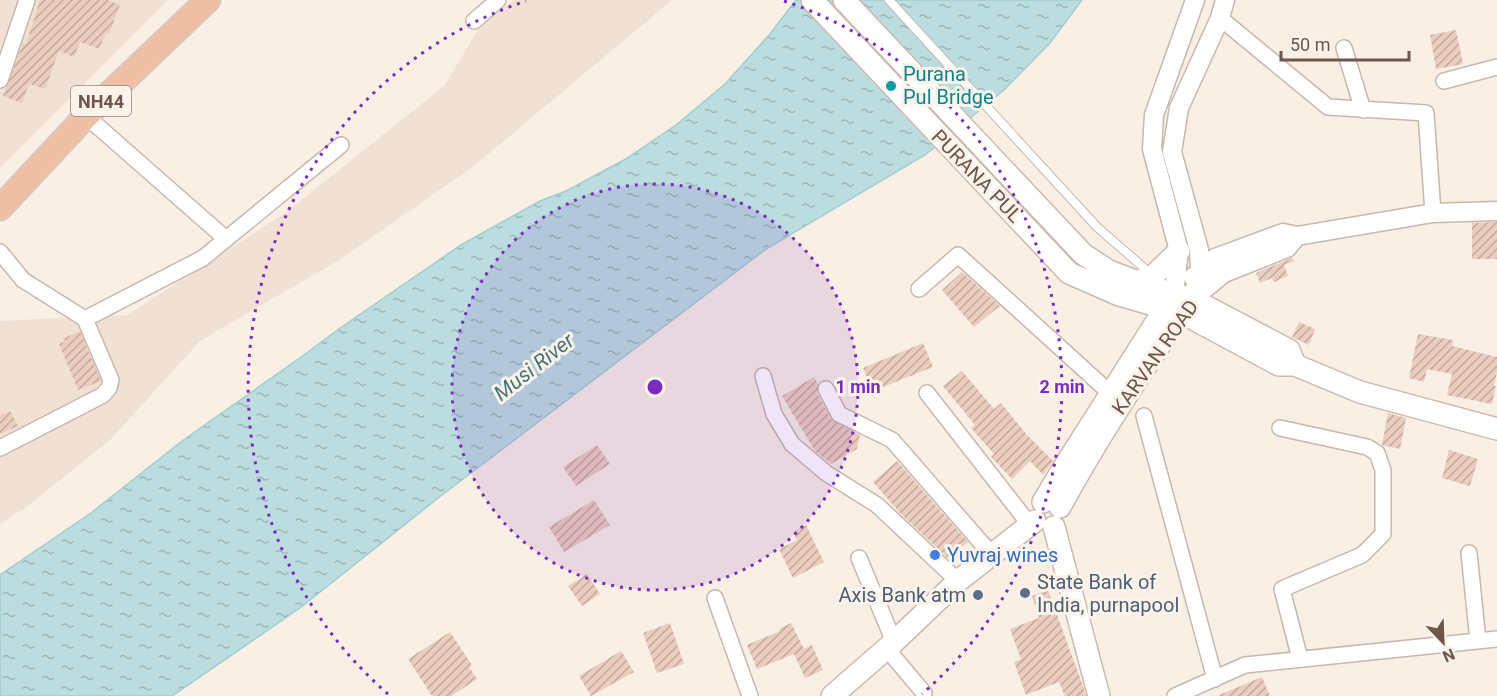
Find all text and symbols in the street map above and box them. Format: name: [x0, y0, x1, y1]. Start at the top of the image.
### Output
scale bar: [1281, 24, 1408, 62]
text: 50 m: [1290, 34, 1330, 55]
place label: Purana Pul Bridge: [903, 62, 994, 109]
marker: Purana Pul Bridge: [884, 79, 898, 93]
road number: NH44: [71, 86, 131, 116]
street label: PURANA PUL: [927, 125, 1027, 228]
street label: KARVAN ROAD: [1107, 295, 1203, 419]
water label: Musi River: [489, 328, 580, 406]
text: 1 min: [835, 376, 881, 397]
text: 2 min: [1039, 376, 1085, 397]
centre of rings: [645, 377, 665, 397]
place label: Yuvraj wines: [947, 543, 1058, 567]
marker: Yuvraj wines: [928, 548, 942, 562]
place label: State Bank of India, purnapool: [1037, 570, 1179, 617]
place label: Axis Bank atm: [838, 583, 966, 607]
marker: State Bank of India, purnapool: [1018, 586, 1032, 600]
marker: Axis Bank atm: [971, 588, 985, 602]
north arrow: [1413, 612, 1473, 672]
text: N: [1440, 644, 1458, 666]

